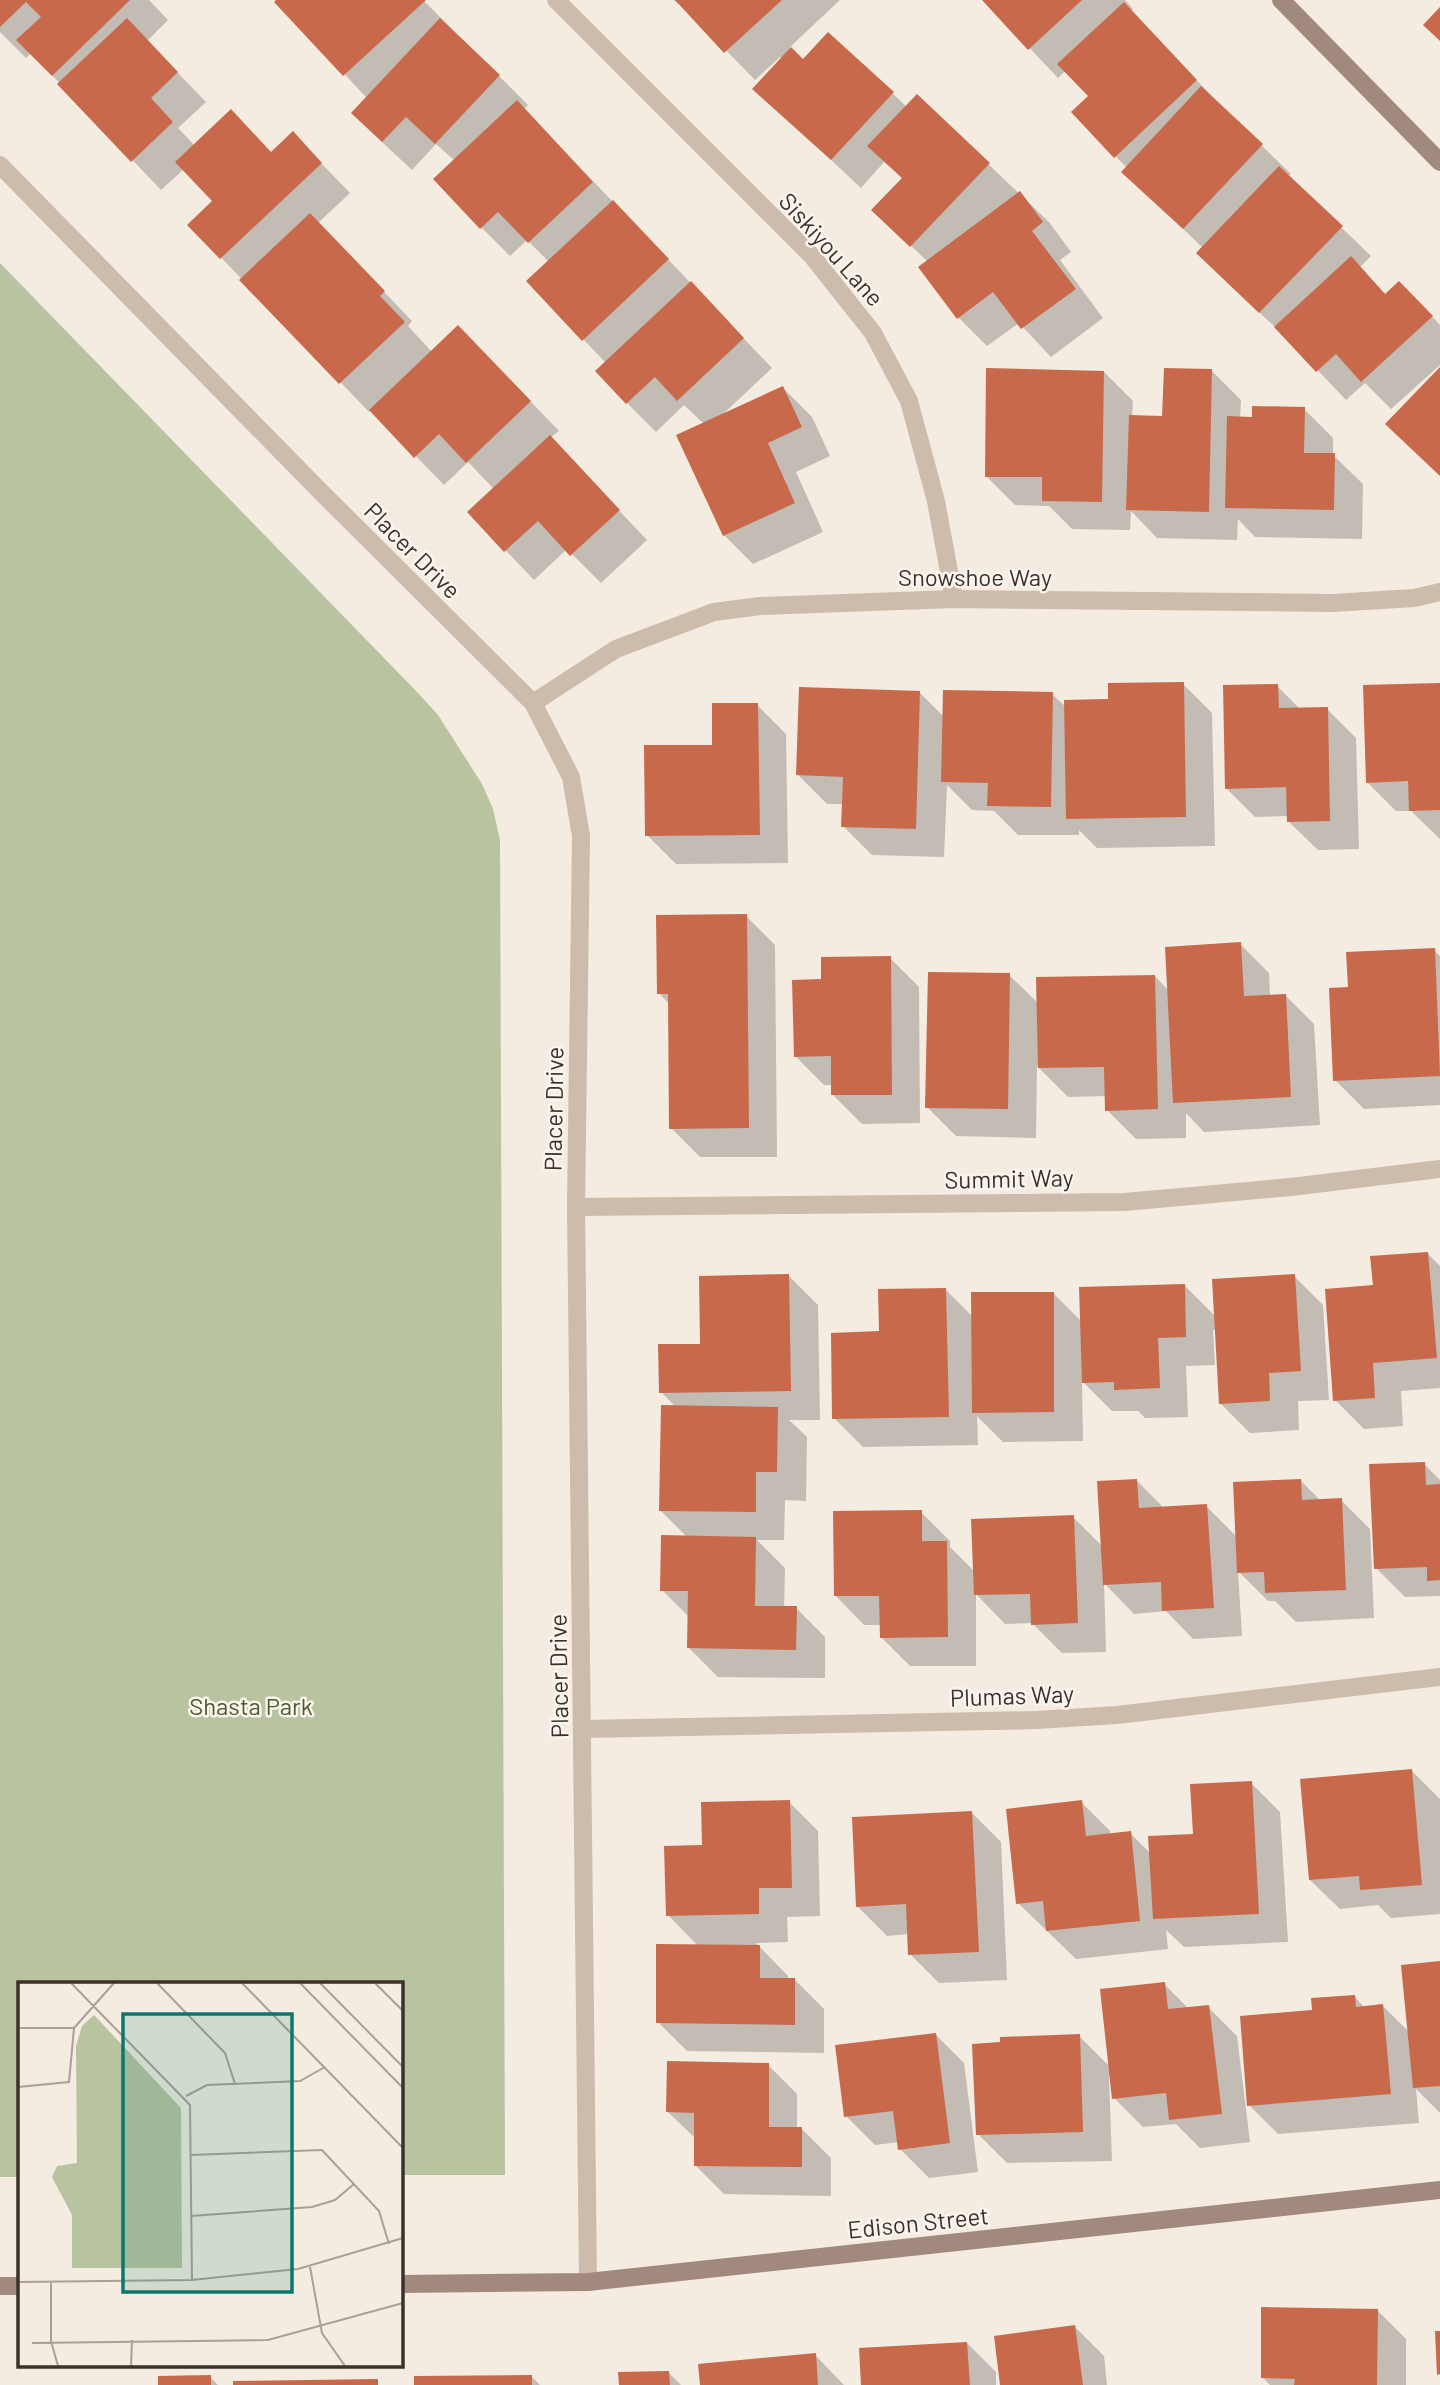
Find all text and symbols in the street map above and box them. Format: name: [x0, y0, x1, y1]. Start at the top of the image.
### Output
street label: Siskiyou Lane: [773, 186, 891, 312]
street label: Placer Drive: [359, 496, 467, 604]
street label: Snowshoe Way: [898, 562, 1052, 591]
street label: Placer Drive: [537, 1047, 569, 1171]
street label: Summit Way: [944, 1162, 1074, 1194]
street label: Placer Drive: [542, 1614, 574, 1738]
street label: Plumas Way: [949, 1678, 1075, 1712]
park label: Shasta Park: [189, 1691, 313, 1720]
inset map: [18, 1982, 402, 2368]
street label: Edison Street: [846, 2200, 990, 2244]

